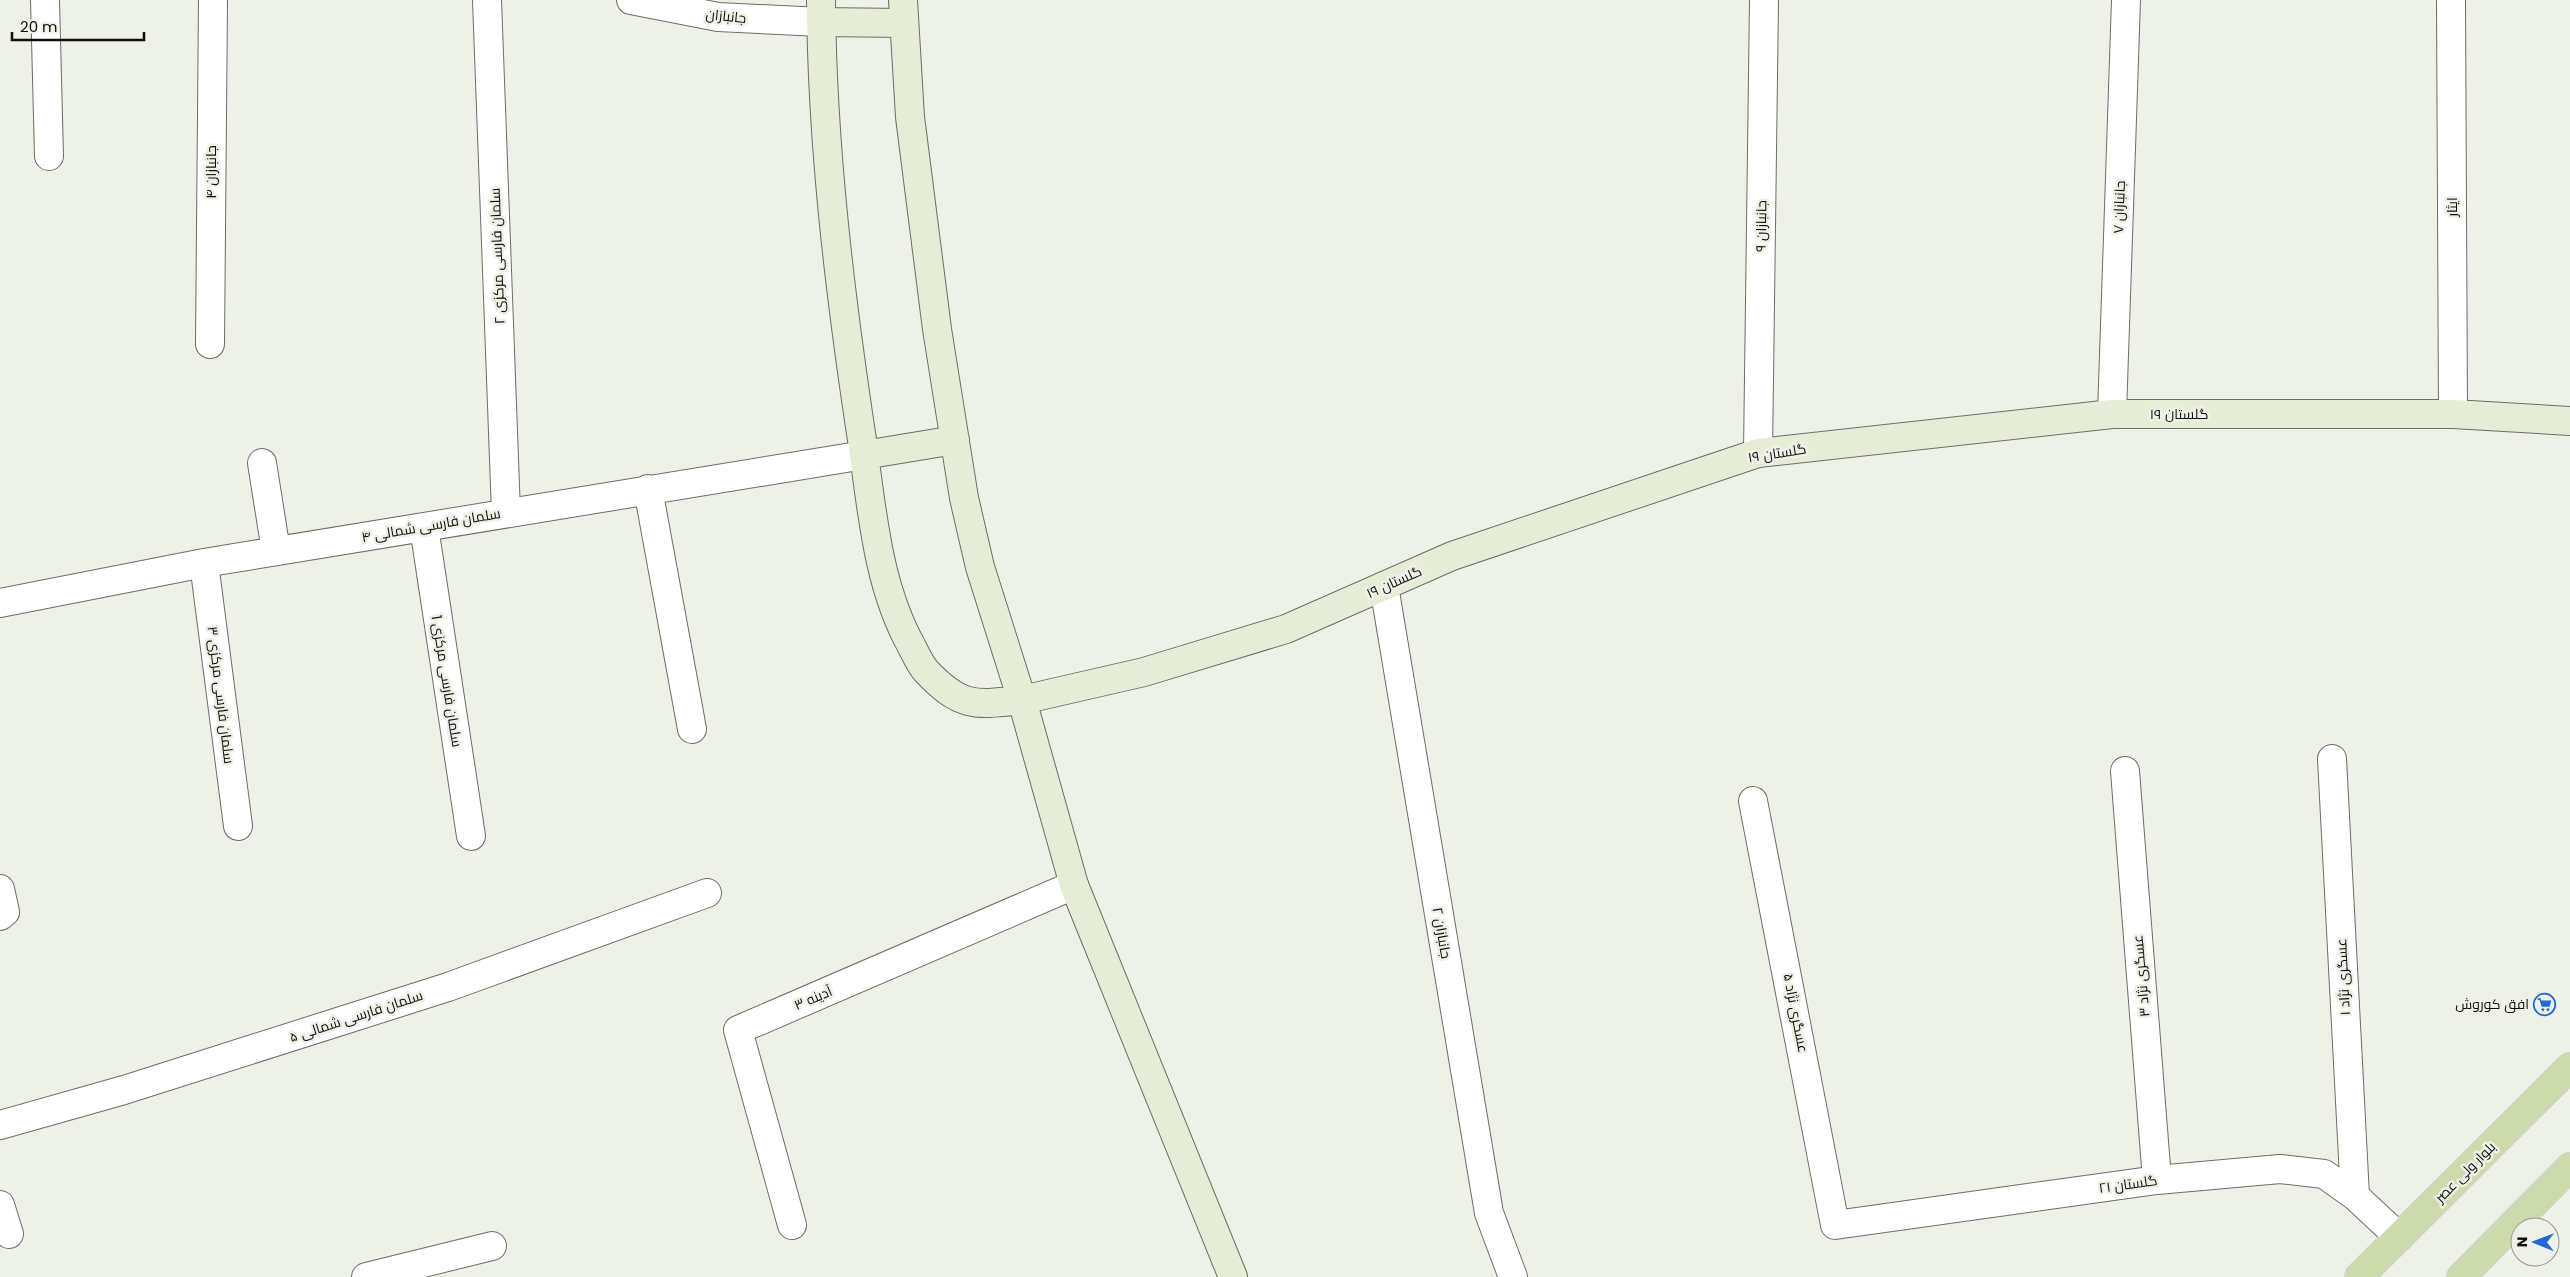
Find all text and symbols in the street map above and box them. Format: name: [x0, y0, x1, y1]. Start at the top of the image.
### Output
street label: جانبازان: [705, 4, 747, 28]
scale bar: [12, 10, 145, 42]
text: 20 m: [20, 16, 58, 37]
street label: جانبازان ۴: [201, 145, 221, 199]
street label: جانبازان ۷: [2108, 180, 2130, 234]
street label: سلمان فارسی مرکزی ۲: [485, 188, 509, 324]
street label: ایثار: [2442, 197, 2462, 218]
street label: جانبازان ۹: [1751, 200, 1771, 252]
street label: گلستان ۱۹: [2150, 404, 2208, 424]
street label: گلستان ۱۹: [1746, 439, 1808, 467]
street label: سلمان فارسی شمالی ۴: [360, 503, 502, 547]
street label: گلستان ۱۹: [1363, 561, 1425, 603]
street label: سلمان فارسی مرکزی 1: [427, 614, 467, 748]
street label: سلمان فارسی مرکزی ۳: [203, 625, 239, 765]
street label: جانبازان ۲: [1428, 906, 1456, 960]
street label: عسگری نژاد ۳: [2127, 934, 2155, 1018]
street label: عسگری نژاد ۱: [2331, 938, 2355, 1016]
street label: عسگری نژاد ۵: [1778, 972, 1814, 1054]
street label: آدینه ۳: [791, 981, 835, 1015]
street label: سلمان فارسی شمالی ۵: [287, 985, 425, 1047]
supermarket icon: افق کوروش: [2533, 992, 2557, 1016]
place label: افق کوروش: [2455, 994, 2529, 1014]
street label: بلوار ولی عصر: [2429, 1137, 2500, 1208]
street label: گلستان ۲۱: [2097, 1170, 2159, 1198]
north arrow: [2510, 1217, 2560, 1267]
text: N: [2512, 1236, 2532, 1247]

